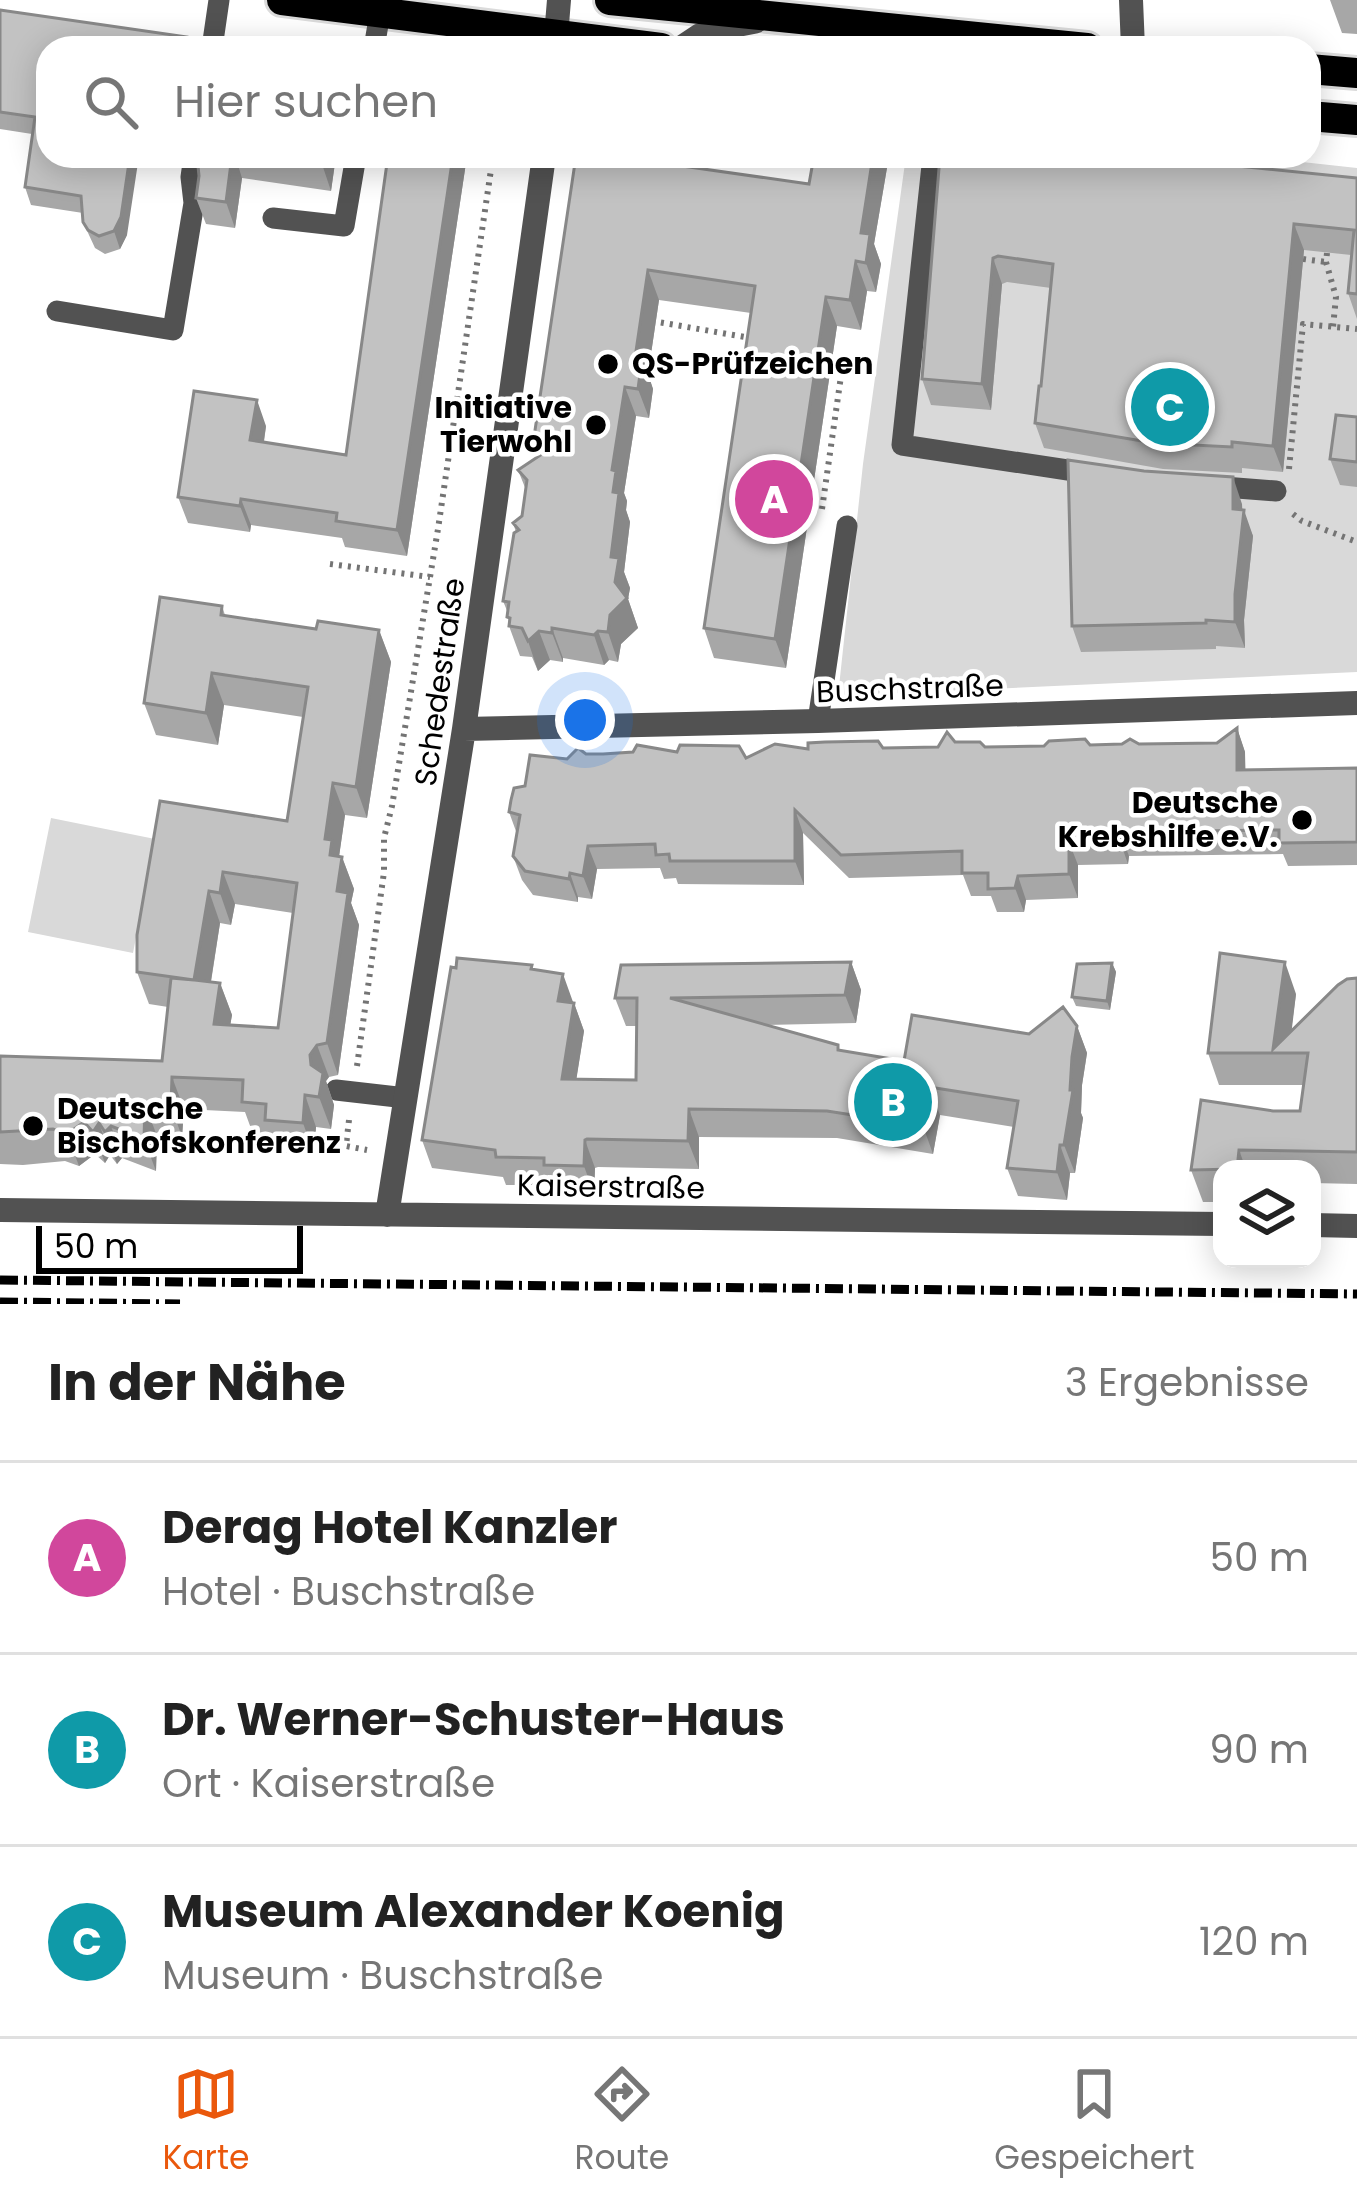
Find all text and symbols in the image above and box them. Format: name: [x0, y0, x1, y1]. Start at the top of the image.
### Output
search box: [36, 36, 1321, 168]
icon: search: [78, 69, 144, 135]
text: Hier suchen: [174, 70, 438, 133]
place label: QS-Prüfzeichen: [632, 342, 873, 385]
marker: QS-Prüfzeichen: [595, 351, 621, 377]
pin: C: [1131, 362, 1209, 452]
place label: Initiative Tierwohl: [434, 386, 572, 463]
marker: Initiative Tierwohl: [583, 412, 609, 438]
pin: A: [735, 454, 813, 544]
street label: Schedestraße: [404, 575, 475, 789]
street label: Buschstraße: [815, 664, 1005, 713]
your location: [555, 690, 615, 750]
place label: Deutsche Krebshilfe e.V.: [1058, 781, 1278, 858]
marker: Deutsche Krebshilfe e.V.: [1289, 807, 1315, 833]
pin: B: [854, 1057, 932, 1147]
place label: Deutsche Bischofskonferenz: [57, 1087, 341, 1164]
marker: Deutsche Bischofskonferenz: [20, 1113, 46, 1139]
map controls: [1213, 1160, 1321, 1268]
button: layers: [1213, 1160, 1321, 1268]
street label: Kaiserstraße: [517, 1163, 705, 1210]
scale bar: [36, 1220, 303, 1273]
text: 50 m: [54, 1223, 138, 1270]
text: In der Nähe: [48, 1346, 346, 1418]
text: 3 Ergebnisse: [1065, 1355, 1309, 1410]
text: Derag Hotel Kanzler: [162, 1496, 618, 1559]
text: A: [73, 1530, 101, 1585]
text: 50 m: [1209, 1530, 1309, 1585]
text: Hotel · Buschstraße: [162, 1564, 535, 1619]
text: Dr. Werner-Schuster-Haus: [162, 1688, 785, 1751]
text: B: [74, 1722, 100, 1777]
text: 90 m: [1209, 1722, 1309, 1777]
text: Ort · Kaiserstraße: [162, 1756, 495, 1811]
text: Museum Alexander Koenig: [162, 1880, 785, 1943]
text: C: [72, 1914, 102, 1969]
text: 120 m: [1199, 1914, 1309, 1969]
text: Museum · Buschstraße: [162, 1948, 603, 2003]
tab: Karte: [163, 2061, 249, 2183]
tab: Route: [574, 2061, 669, 2183]
tab: Gespeichert: [994, 2061, 1194, 2183]

